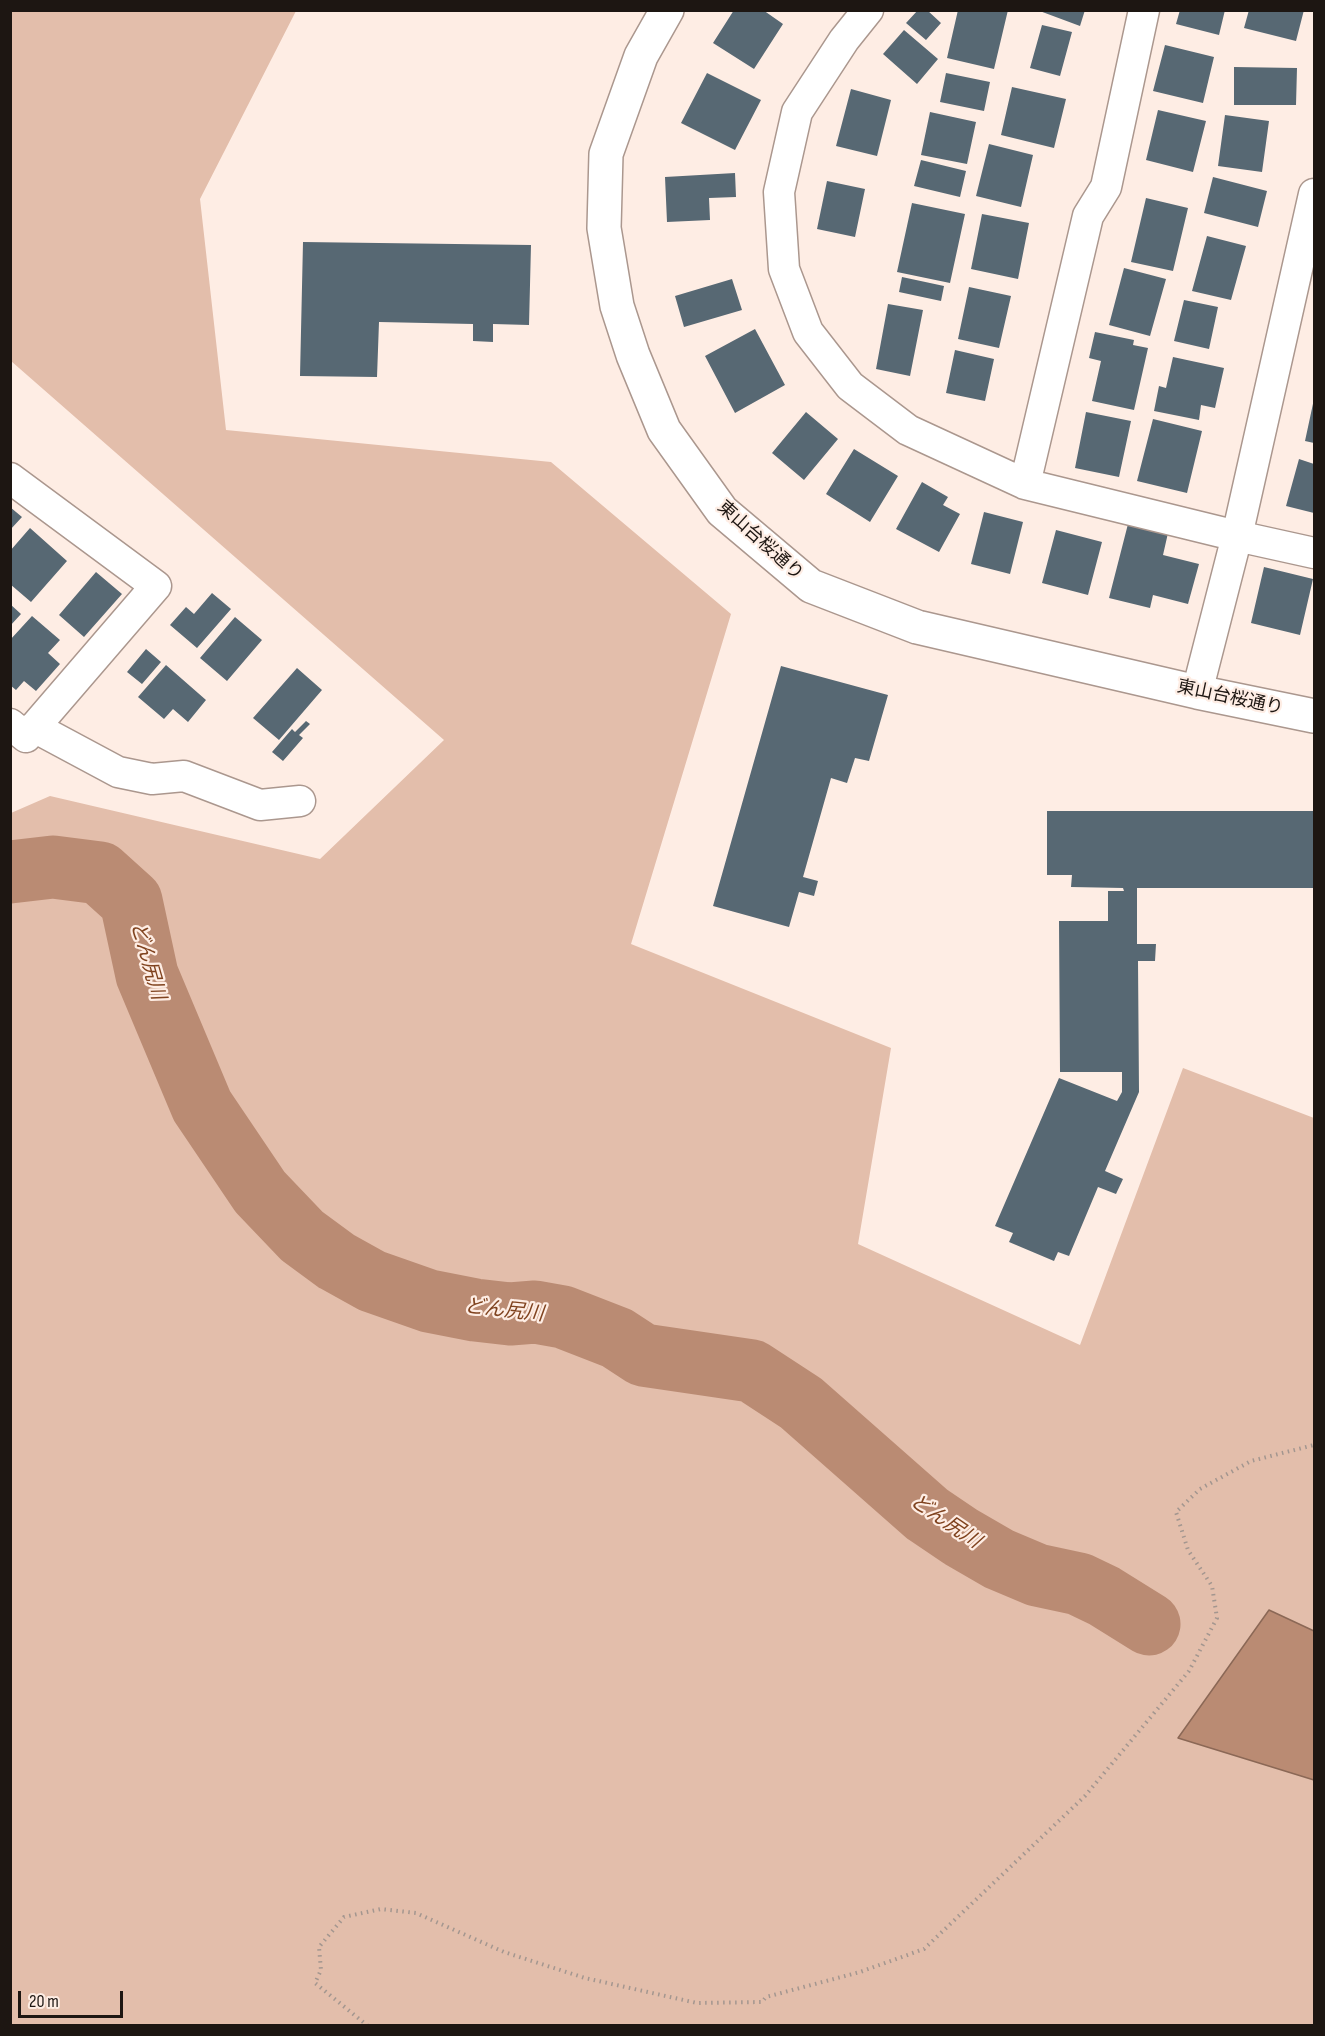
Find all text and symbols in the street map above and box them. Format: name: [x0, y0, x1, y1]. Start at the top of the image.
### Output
street label: 東山台桜通り: [713, 497, 807, 585]
street label: 東山台桜通り: [1175, 676, 1285, 720]
water label: どん尻川: [124, 919, 170, 1003]
water label: どん尻川: [463, 1295, 545, 1327]
water label: どん尻川: [905, 1490, 985, 1554]
scale bar: [21, 1979, 126, 2017]
text: 20 m: [29, 1991, 59, 2012]

